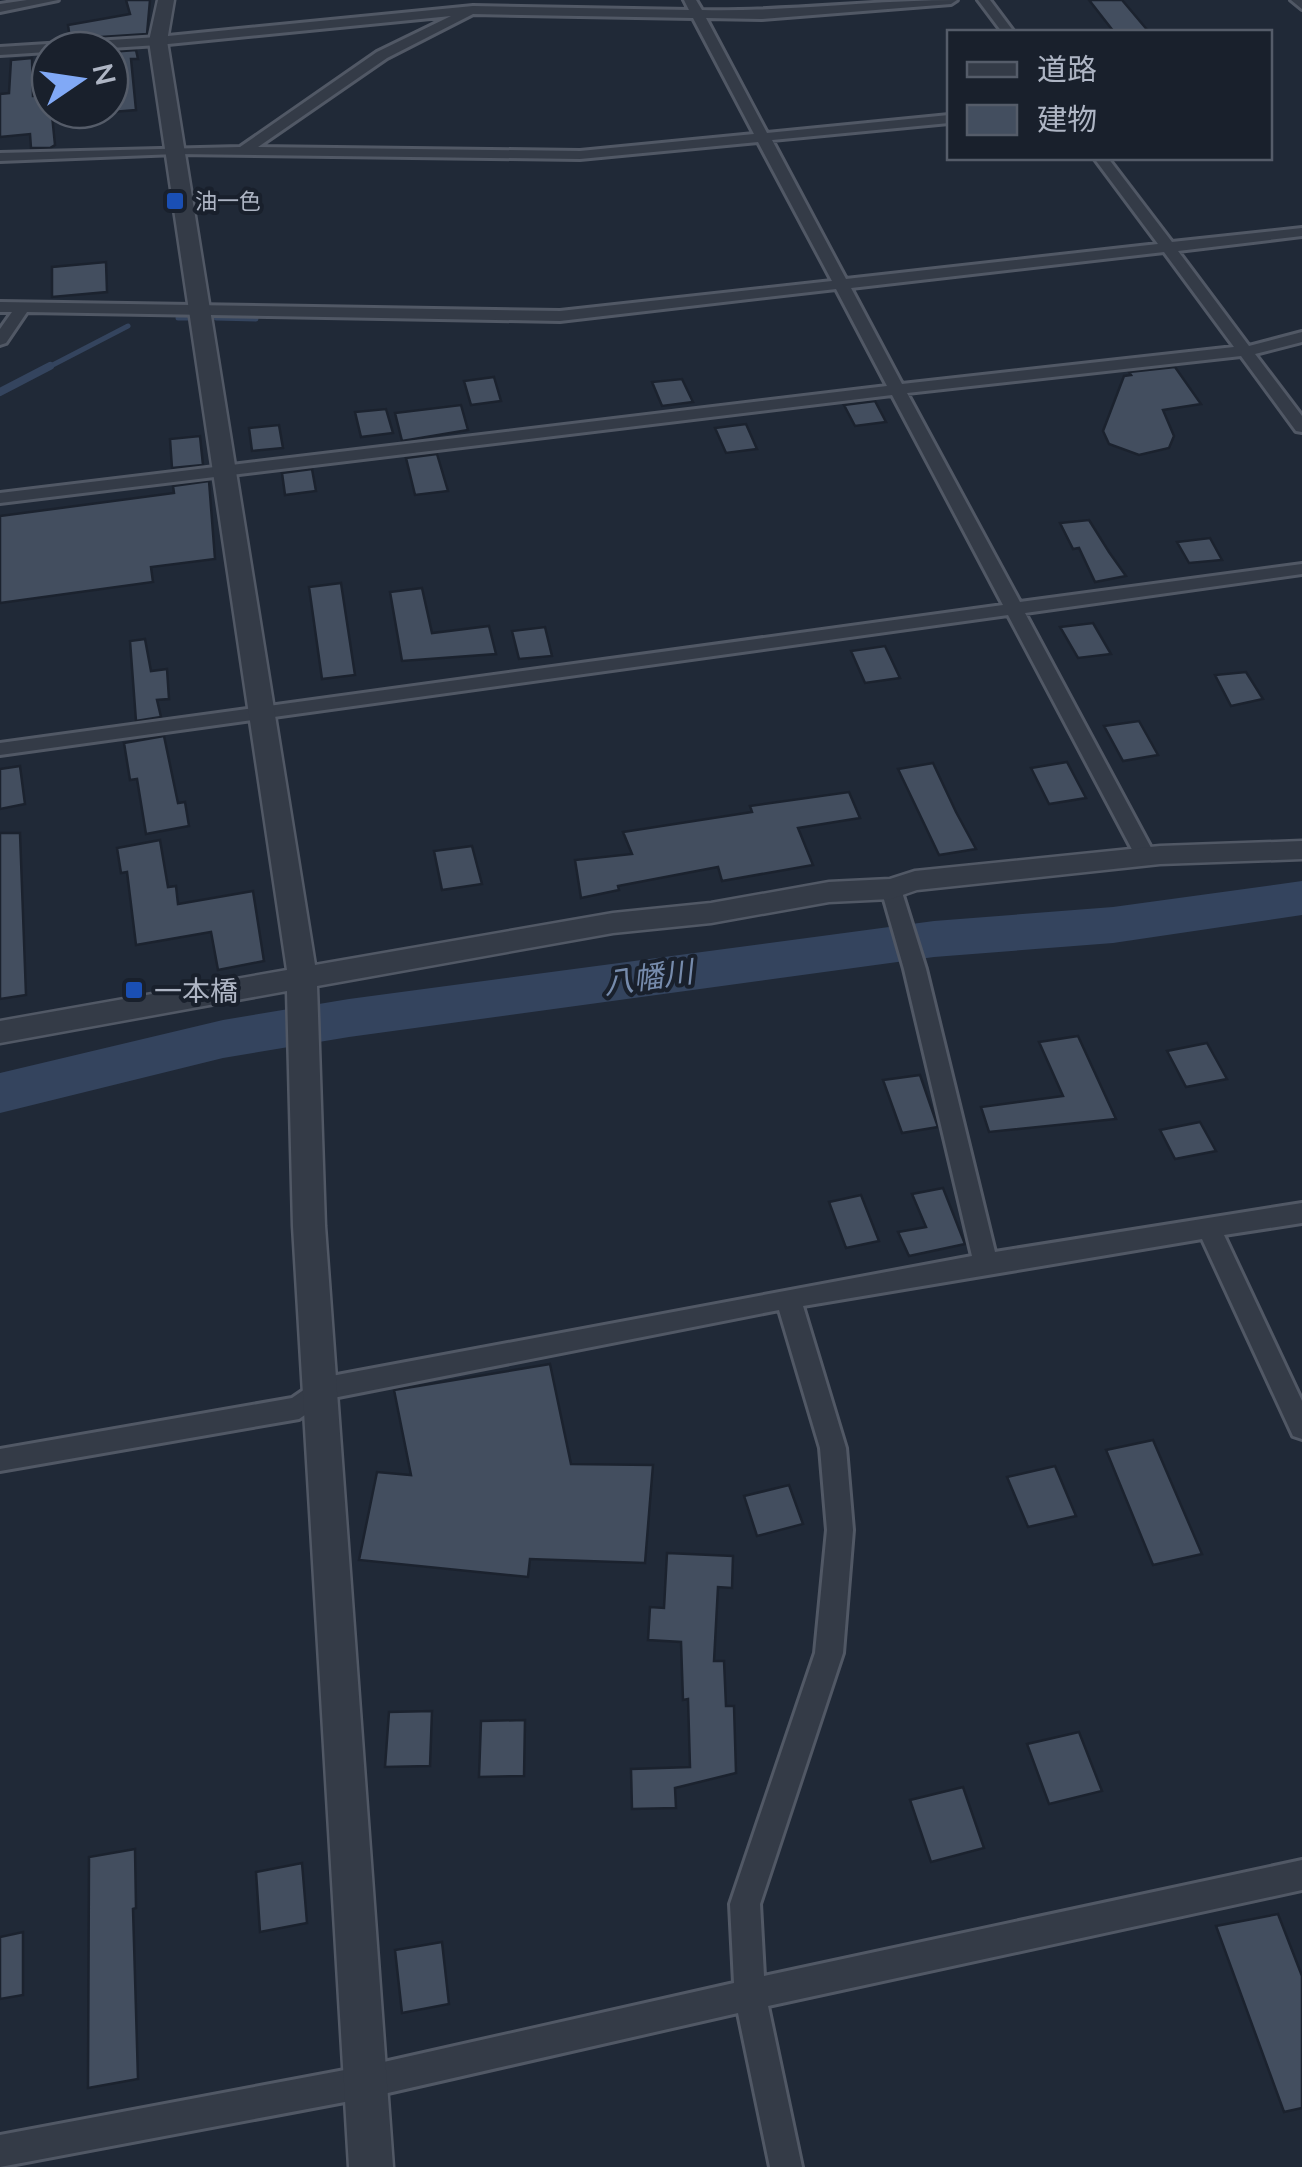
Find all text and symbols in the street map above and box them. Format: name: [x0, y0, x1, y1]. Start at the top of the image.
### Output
north arrow: [30, 30, 130, 130]
legend: [947, 30, 1272, 160]
text: 道路: [1037, 50, 1097, 88]
text: N: [85, 60, 124, 88]
text: 建物: [1037, 100, 1097, 138]
place label: 油一色: [195, 187, 261, 215]
marker: 油一色: [164, 190, 186, 212]
water label: 八幡川: [601, 952, 698, 1002]
place label: 一本橋: [154, 973, 238, 1008]
marker: 一本橋: [123, 979, 145, 1001]

